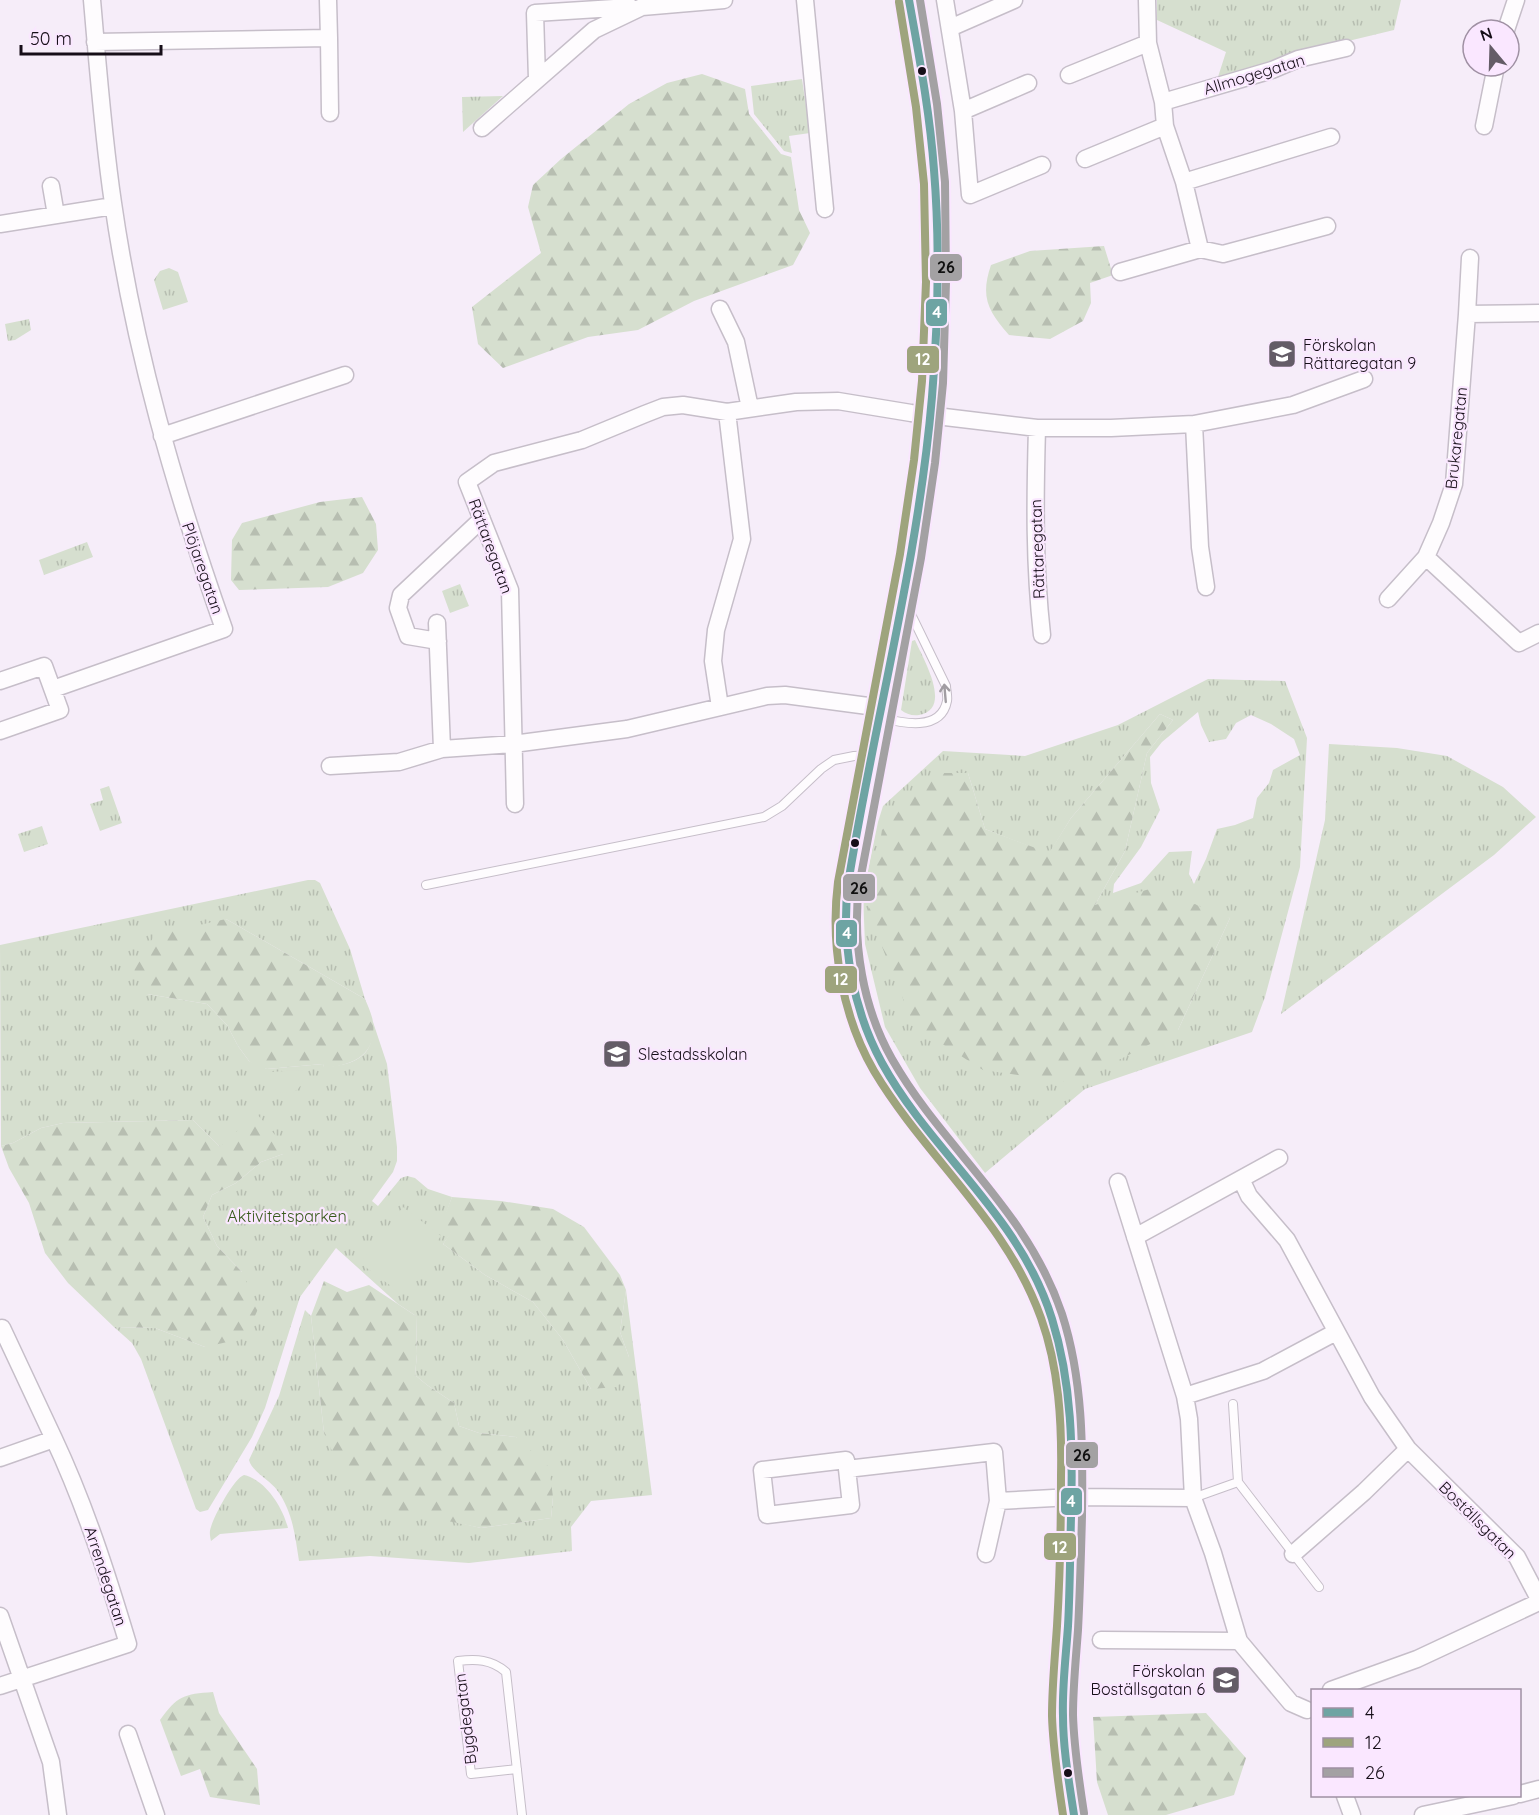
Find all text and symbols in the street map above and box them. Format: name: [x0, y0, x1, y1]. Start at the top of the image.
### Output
scale bar: [21, 18, 160, 56]
north arrow: [1461, 18, 1521, 78]
text: N: [1477, 22, 1495, 45]
text: 50 m: [30, 27, 72, 50]
street label: Allmogegatan: [1201, 49, 1307, 99]
unlabelled marker: [916, 65, 928, 77]
line badge: 26: [929, 253, 963, 282]
text: 26: [937, 257, 955, 277]
line badge: 4: [925, 298, 948, 327]
text: 4: [932, 302, 942, 322]
place label: Förskolan Rättaregatan 9: [1303, 335, 1416, 373]
school or university icon: Förskolan Rättaregatan 9: [1266, 338, 1298, 370]
line badge: 12: [906, 345, 940, 374]
text: 12: [915, 349, 931, 369]
street label: Brukaregatan: [1441, 386, 1471, 490]
street label: Rättaregatan: [465, 496, 517, 596]
street label: Rättaregatan: [1025, 499, 1049, 599]
street label: Plöjaregatan: [178, 520, 228, 616]
one-way arrow: [939, 683, 950, 703]
unlabelled marker: [849, 837, 861, 849]
line badge: 26: [842, 873, 876, 902]
text: 26: [850, 878, 868, 898]
line badge: 4: [835, 919, 858, 948]
text: 4: [842, 923, 852, 943]
line badge: 12: [824, 965, 858, 994]
text: 12: [833, 969, 849, 989]
school or university icon: Slestadsskolan: [601, 1038, 633, 1070]
place label: Slestadsskolan: [638, 1044, 747, 1064]
park label: Aktivitetsparken: [227, 1206, 347, 1226]
line badge: 26: [1065, 1441, 1099, 1469]
text: 26: [1073, 1445, 1091, 1465]
street label: Boställsgatan: [1435, 1477, 1521, 1563]
line badge: 4: [1060, 1487, 1083, 1516]
text: 4: [1066, 1491, 1076, 1511]
street label: Arrendegatan: [81, 1524, 131, 1628]
line badge: 12: [1043, 1532, 1077, 1561]
text: 12: [1052, 1537, 1068, 1557]
place label: Förskolan Boställsgatan 6: [1091, 1661, 1205, 1699]
school or university icon: Förskolan Boställsgatan 6: [1210, 1664, 1242, 1696]
street label: Bygdegatan: [449, 1672, 481, 1766]
legend: [1311, 1689, 1521, 1797]
text: 4: [1365, 1701, 1375, 1724]
text: 12: [1365, 1731, 1382, 1754]
text: 26: [1365, 1761, 1385, 1784]
unlabelled marker: [1062, 1767, 1074, 1779]

